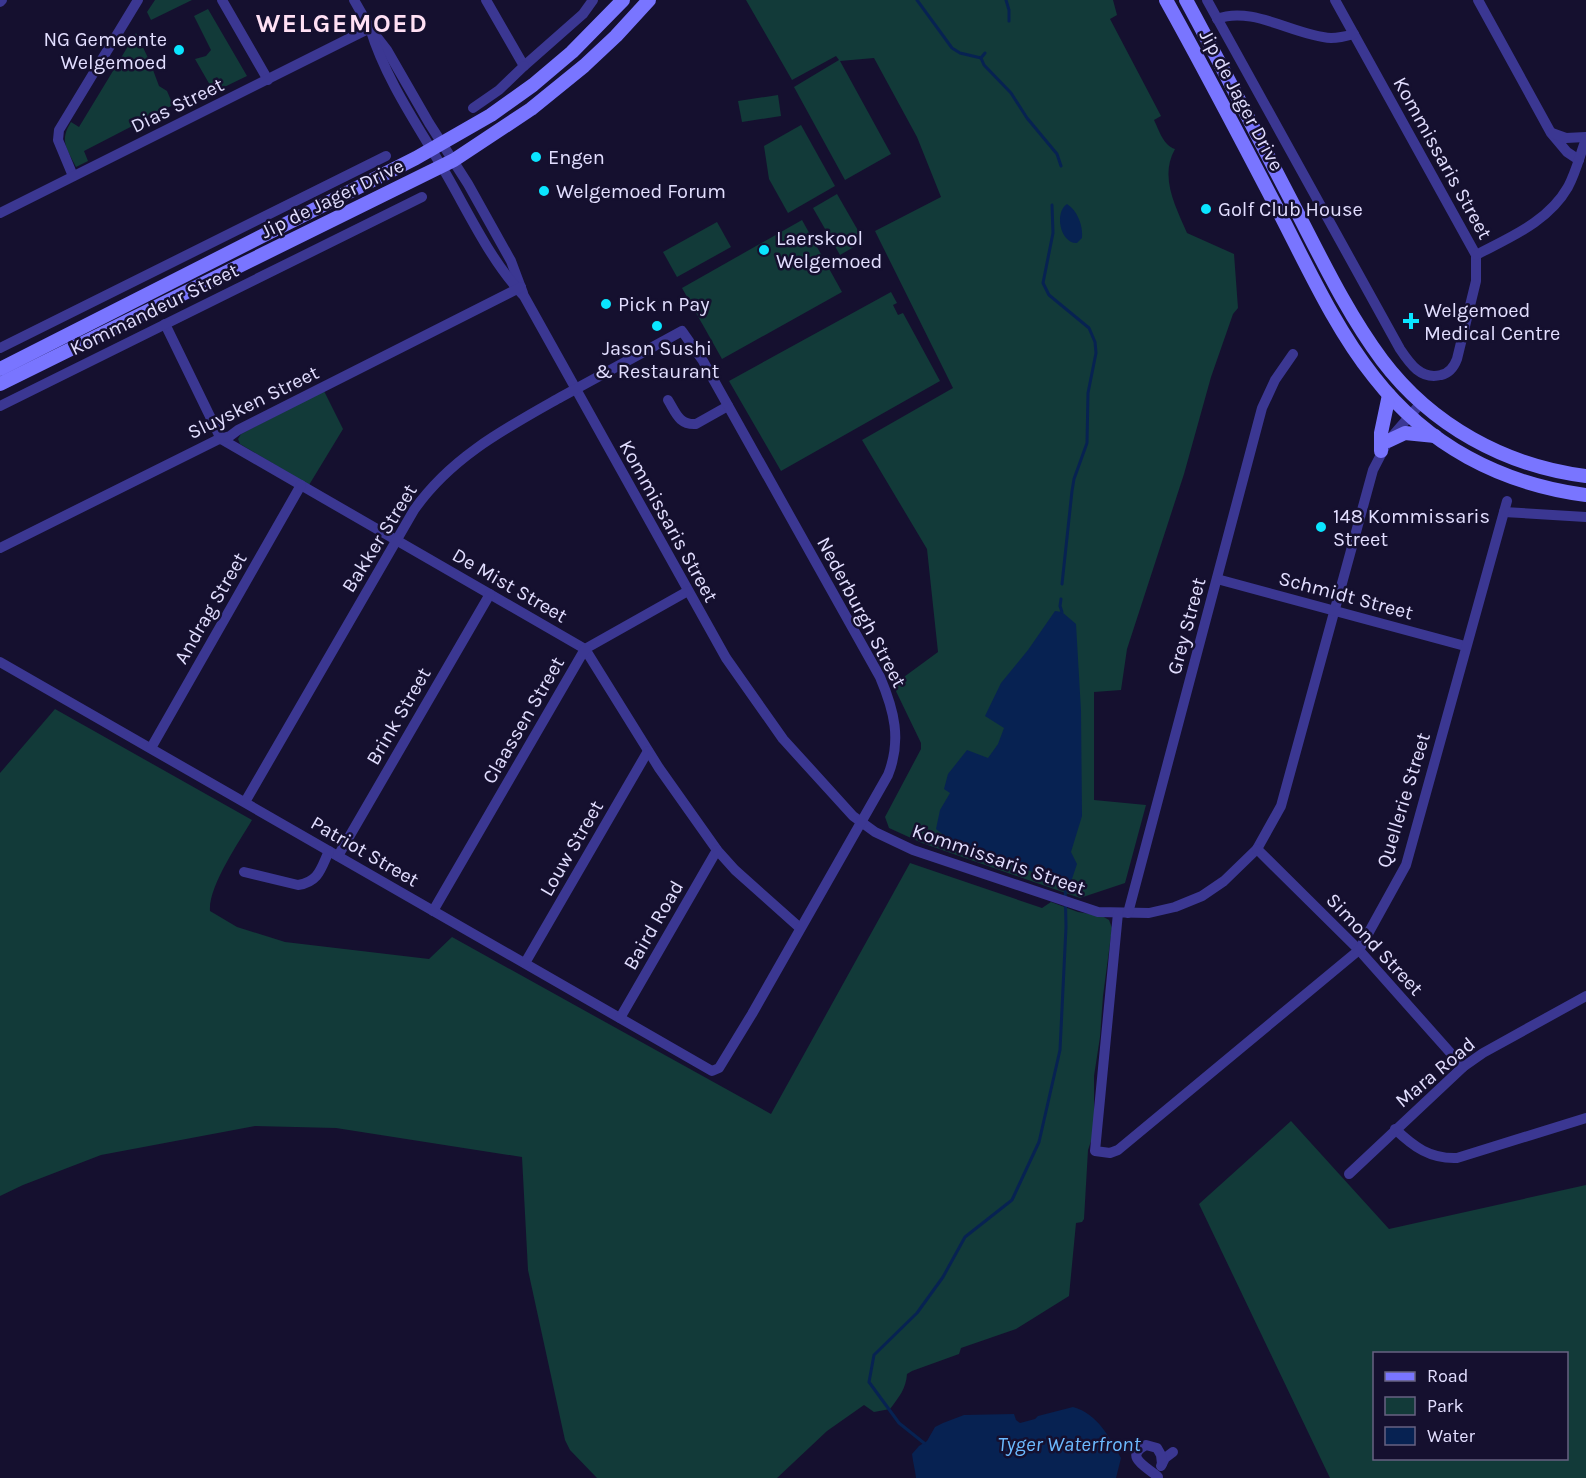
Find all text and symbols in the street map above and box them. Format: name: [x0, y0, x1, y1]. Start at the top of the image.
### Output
district label: WELGEMOED: [256, 8, 428, 39]
street label: Jip de Jager Drive: [1195, 26, 1288, 175]
place label: NG Gemeente Welgemoed: [43, 28, 167, 74]
marker: NG Gemeente Welgemoed: [172, 43, 186, 57]
street label: Dias Street: [127, 73, 228, 138]
street label: Kommissaris Street: [1388, 73, 1497, 244]
place label: Engen: [548, 146, 605, 169]
marker: Engen: [529, 150, 543, 164]
street label: Jip de Jager Drive: [257, 154, 408, 243]
place label: Welgemoed Forum: [556, 180, 726, 203]
marker: Welgemoed Forum: [537, 184, 551, 198]
place label: Golf Club House: [1218, 198, 1363, 221]
marker: Golf Club House: [1199, 202, 1213, 216]
place label: Laerskool Welgemoed: [776, 227, 882, 273]
marker: Laerskool Welgemoed: [757, 243, 771, 257]
street label: Kommandeur Street: [66, 258, 243, 360]
place label: Pick n Pay: [618, 293, 710, 316]
marker: Pick n Pay: [599, 297, 613, 311]
place label: Welgemoed Medical Centre: [1424, 299, 1560, 345]
marker: Welgemoed Medical Centre: [1402, 312, 1420, 330]
marker: Jason Sushi & Restaurant: [650, 319, 664, 333]
place label: Jason Sushi & Restaurant: [595, 337, 720, 383]
street label: Sluysken Street: [184, 361, 323, 444]
street label: Kommissaris Street: [614, 436, 723, 607]
street label: Bakker Street: [337, 480, 422, 597]
place label: 148 Kommissaris Street: [1333, 505, 1490, 551]
marker: 148 Kommissaris Street: [1314, 520, 1328, 534]
street label: Nederburgh Street: [812, 533, 911, 692]
street label: De Mist Street: [448, 543, 572, 628]
street label: Andrag Street: [169, 548, 252, 668]
street label: Schmidt Street: [1276, 566, 1416, 625]
street label: Grey Street: [1163, 575, 1211, 677]
street label: Claassen Street: [478, 652, 569, 788]
street label: Brink Street: [361, 663, 436, 769]
street label: Quellerie Street: [1372, 729, 1435, 870]
street label: Louw Street: [535, 796, 608, 900]
street label: Patriot Street: [307, 811, 423, 892]
street label: Kommissaris Street: [909, 819, 1089, 900]
street label: Baird Road: [619, 877, 688, 974]
street label: Simond Street: [1321, 888, 1428, 1001]
street label: Mara Road: [1391, 1032, 1480, 1112]
legend: [1373, 1352, 1568, 1460]
text: Road: [1427, 1365, 1468, 1387]
text: Park: [1427, 1395, 1464, 1417]
text: Water: [1427, 1425, 1475, 1447]
water label: Tyger Waterfront: [997, 1432, 1141, 1456]

